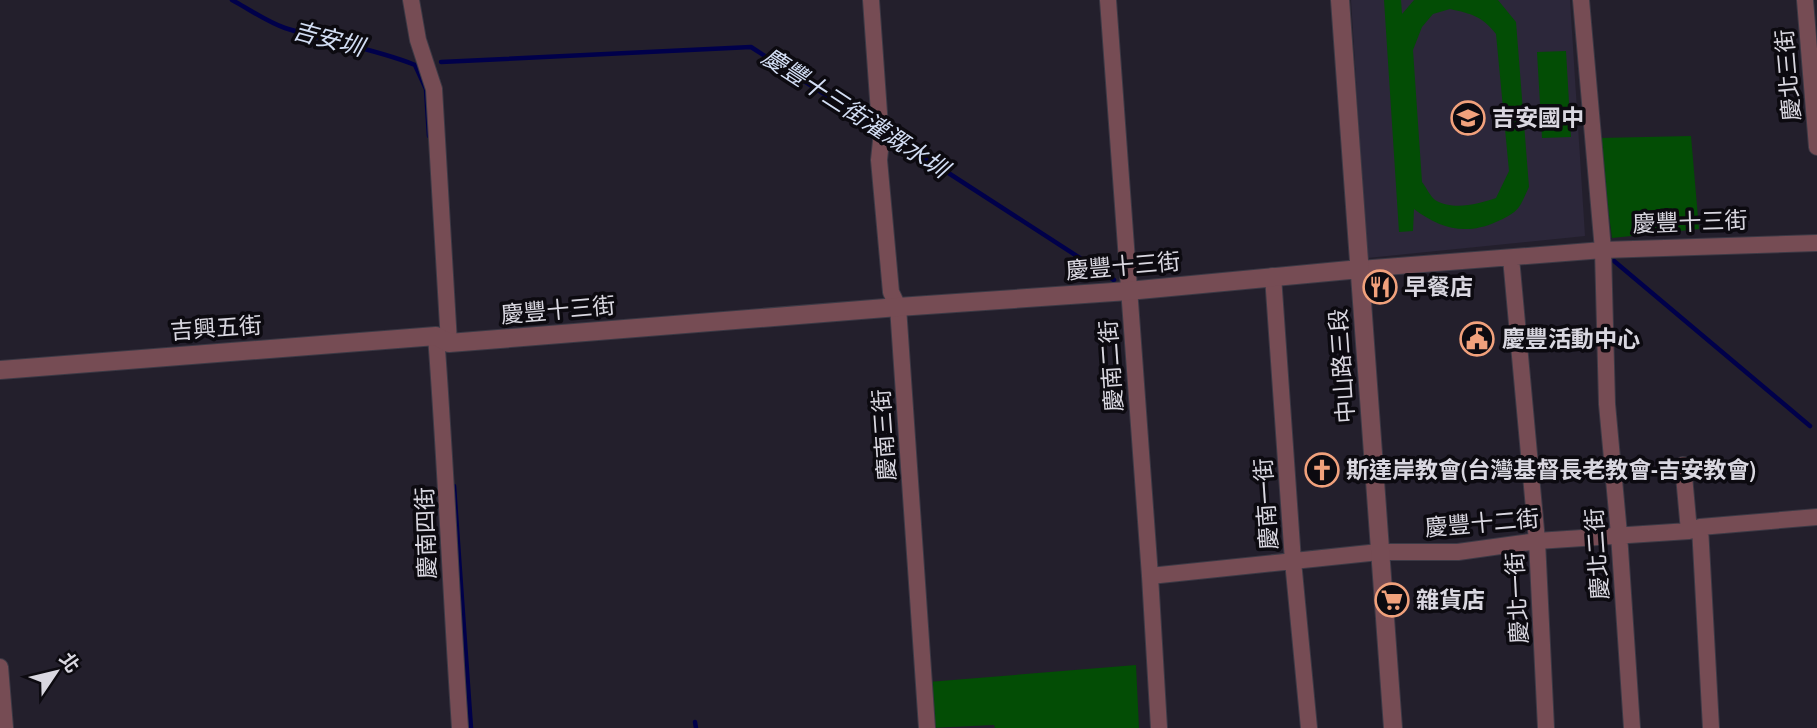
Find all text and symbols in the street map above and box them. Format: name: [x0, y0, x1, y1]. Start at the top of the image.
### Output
water label: 吉安圳: [289, 13, 370, 64]
street label: 慶北三街: [1768, 28, 1807, 122]
water label: 慶豐十三街灌溉水圳: [756, 40, 957, 186]
school or university icon: 吉安國中: [1449, 99, 1487, 137]
place label: 吉安國中: [1492, 102, 1584, 133]
street label: 慶豐十三街: [1632, 204, 1748, 239]
street label: 慶豐十三街: [1064, 245, 1182, 286]
restaurant icon: 早餐店: [1361, 268, 1399, 306]
place label: 早餐店: [1404, 271, 1473, 302]
street label: 慶豐十三街: [499, 289, 617, 330]
street label: 中山路三段: [1322, 308, 1361, 424]
street label: 吉興五街: [169, 309, 263, 346]
street label: 慶南二街: [1092, 319, 1129, 413]
public building icon: 慶豐活動中心: [1458, 320, 1496, 358]
place label: 慶豐活動中心: [1502, 323, 1640, 354]
street label: 慶南三街: [865, 388, 902, 482]
church icon: 斯達岸教會(台灣基督長老教會-吉安教會): [1303, 451, 1341, 489]
place label: 斯達岸教會(台灣基督長老教會-吉安教會): [1346, 454, 1756, 485]
street label: 慶南一街: [1247, 457, 1284, 551]
street label: 慶南四街: [408, 487, 443, 580]
street label: 慶豐十二街: [1423, 502, 1541, 543]
street label: 慶北二街: [1578, 507, 1615, 601]
street label: 慶北一街: [1499, 551, 1534, 645]
supermarket icon: 雜貨店: [1373, 581, 1411, 619]
place label: 雜貨店: [1416, 584, 1485, 615]
north arrow: [21, 637, 91, 707]
text: 北: [54, 647, 86, 677]

